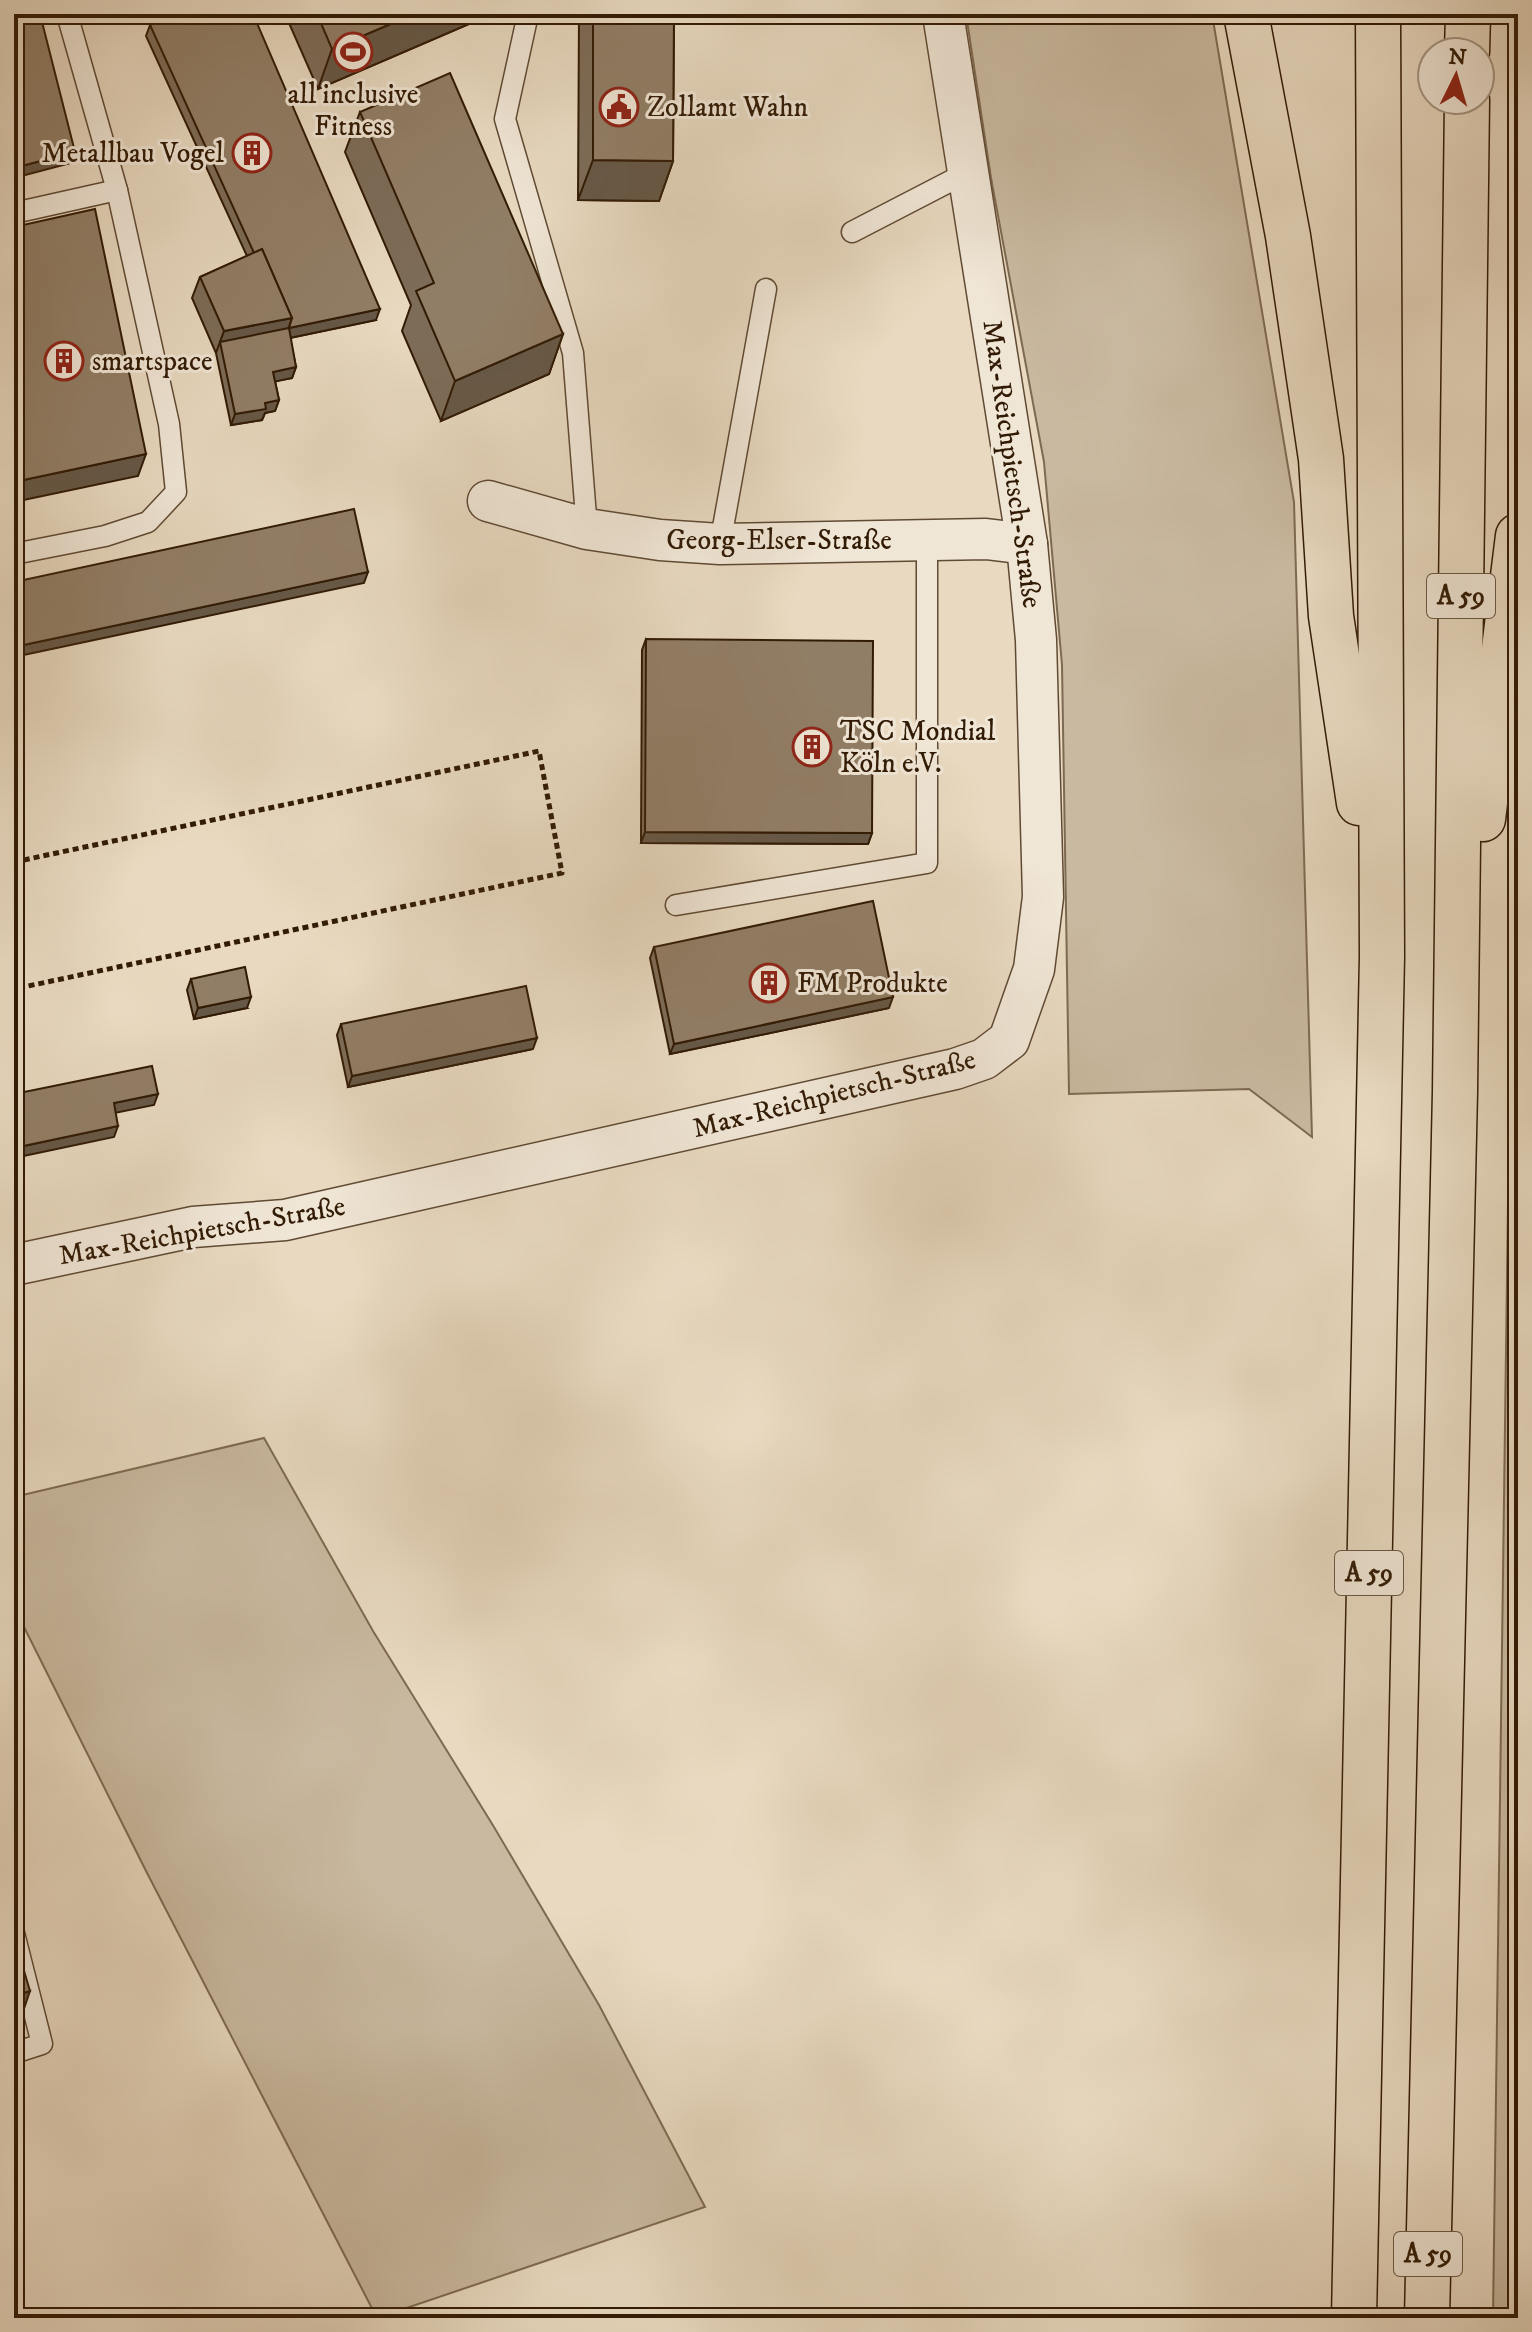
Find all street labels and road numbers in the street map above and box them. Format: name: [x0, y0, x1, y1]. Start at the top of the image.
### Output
street label: Max-Reichpietsch-Straße: [974, 318, 1050, 610]
street label: Georg-Elser-Straße: [666, 523, 892, 558]
road number: A 59: [1427, 574, 1495, 618]
street label: Max-Reichpietsch-Straße: [689, 1042, 979, 1146]
street label: Max-Reichpietsch-Straße: [56, 1189, 348, 1273]
road number: A 59: [1335, 1551, 1403, 1595]
road number: A 59: [1394, 2232, 1462, 2276]

